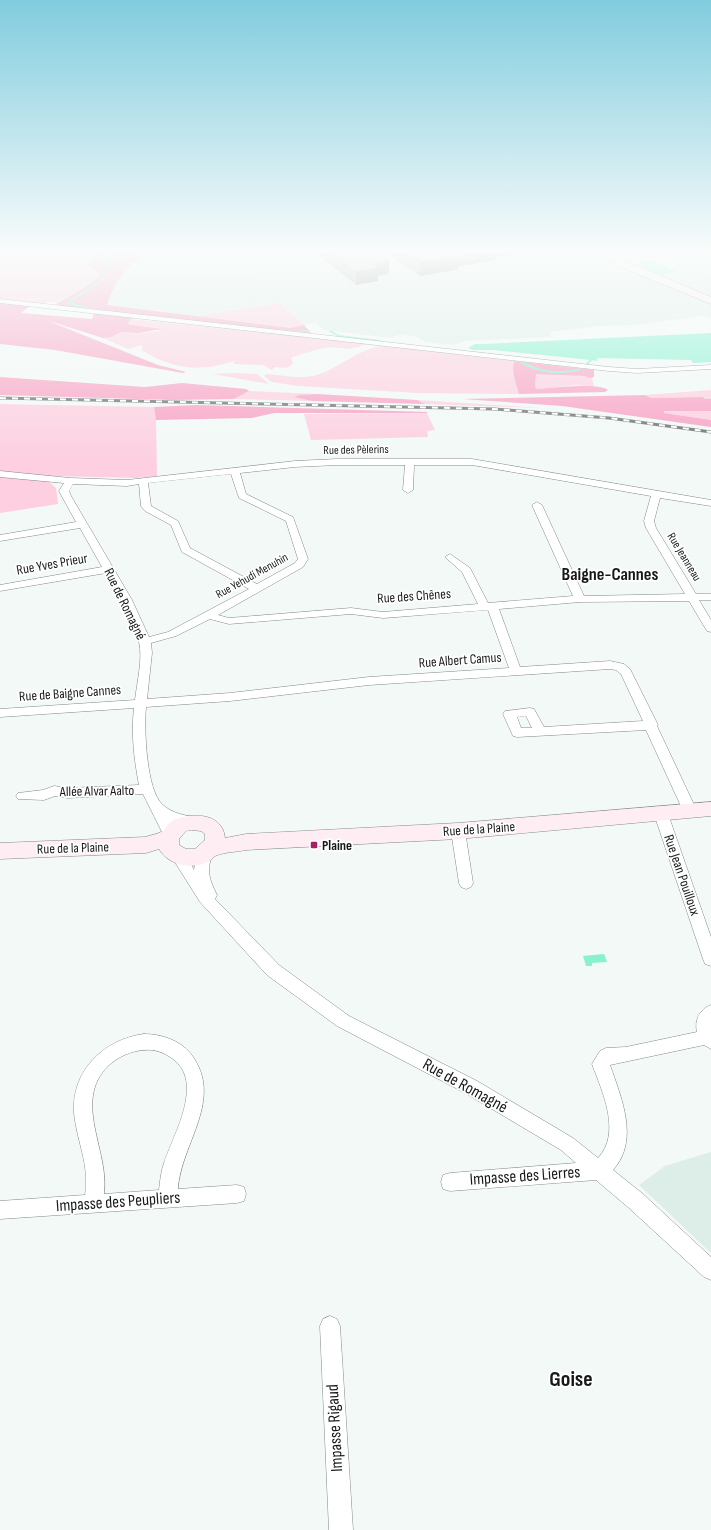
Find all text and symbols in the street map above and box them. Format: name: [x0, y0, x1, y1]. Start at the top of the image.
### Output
street label: Rue des Pèlerins: [323, 442, 389, 458]
street label: Rue Jeanneau: [664, 530, 704, 584]
street label: Rue Yves Prieur: [15, 549, 89, 579]
street label: Rue Yehudi Menuhin: [213, 550, 291, 602]
district label: Baigne-Cannes: [562, 564, 659, 585]
street label: Rue de Romagné: [100, 565, 150, 643]
street label: Rue des Chênes: [377, 585, 451, 607]
street label: Rue Albert Camus: [418, 649, 502, 671]
street label: Rue de Baigne Cannes: [18, 681, 122, 705]
street label: Allée Alvar Aalto: [59, 782, 135, 800]
street label: Rue de la Plaine: [442, 818, 516, 840]
street label: Rue Jean Pouilloux: [660, 832, 704, 918]
place label: Plaine: [322, 837, 352, 854]
street label: Rue de la Plaine: [37, 838, 109, 858]
marker: Plaine: [309, 840, 319, 850]
street label: Rue de Romagné: [419, 1054, 511, 1118]
street label: Impasse des Lierres: [469, 1162, 581, 1190]
street label: Impasse des Peupliers: [55, 1188, 181, 1216]
district label: Goise: [549, 1366, 593, 1393]
street label: Impasse Rigaud: [323, 1384, 347, 1472]

